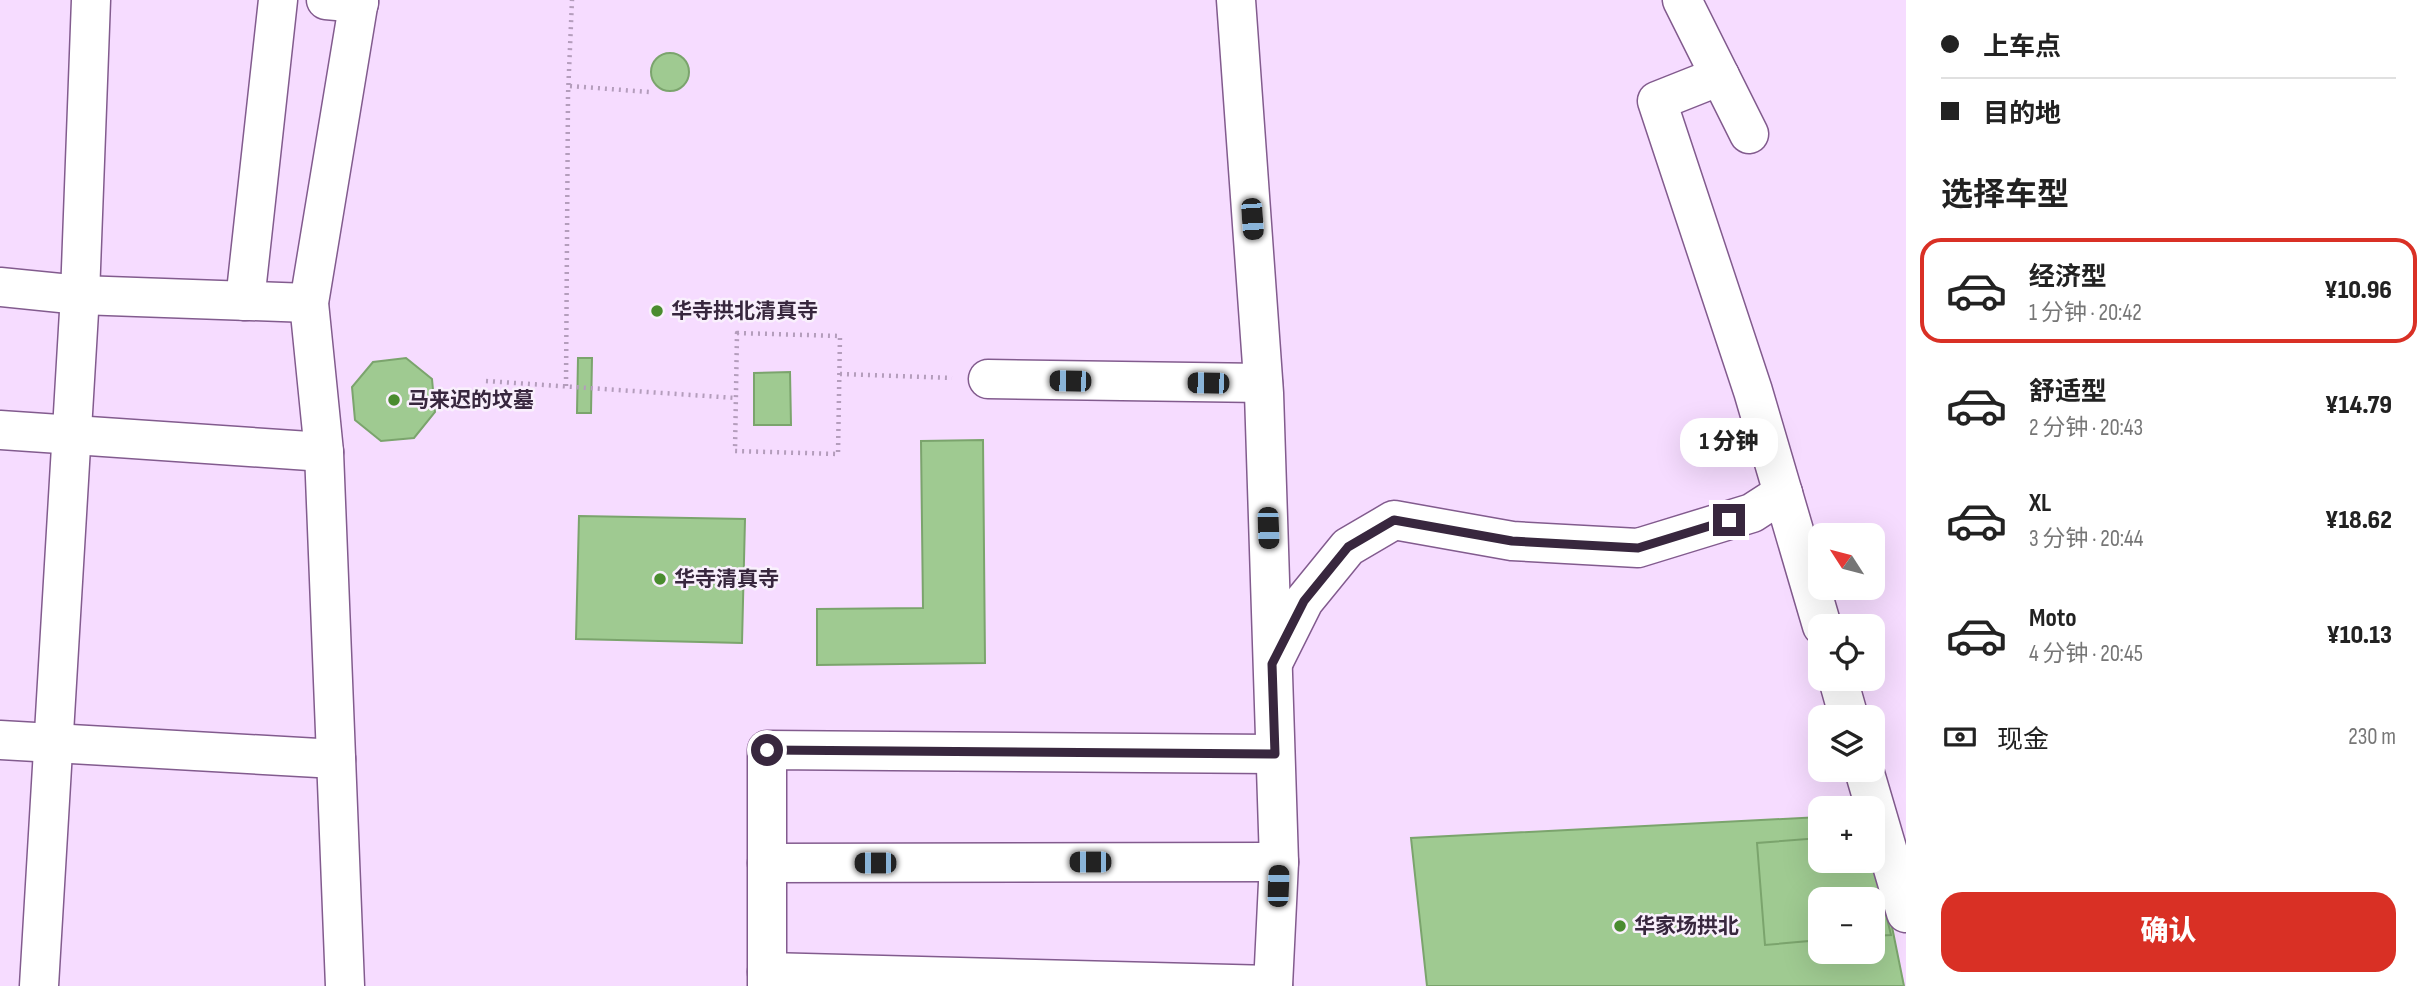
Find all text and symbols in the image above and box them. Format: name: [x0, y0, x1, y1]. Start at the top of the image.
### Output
text: 上车点: [1983, 32, 2061, 63]
text: 目的地: [1983, 99, 2061, 130]
text: 选择车型: [1941, 176, 2069, 215]
car: [1241, 197, 1264, 241]
icon: car: [1945, 259, 2008, 322]
text: 经济型: [2029, 262, 2107, 293]
text: ¥10.96: [2324, 275, 2392, 306]
place label: 华寺拱北清真寺: [671, 299, 818, 324]
text: 1 分钟 · 20:42: [2029, 299, 2142, 327]
marker: 华寺拱北清真寺: [649, 303, 665, 319]
car: [1049, 370, 1092, 392]
car: [1187, 372, 1230, 394]
icon: car: [1945, 374, 2008, 437]
text: 舒适型: [2029, 377, 2107, 408]
place label: 马来迟的坟墓: [408, 388, 534, 413]
text: ¥14.79: [2325, 390, 2392, 421]
marker: 马来迟的坟墓: [386, 392, 402, 408]
text: 2 分钟 · 20:43: [2029, 414, 2143, 442]
callout: 1 分钟: [1680, 419, 1778, 468]
text: 1 分钟: [1700, 428, 1758, 456]
text: XL: [2029, 488, 2051, 519]
icon: car: [1945, 489, 2008, 552]
route end: [1713, 504, 1745, 536]
text: ¥18.62: [2325, 505, 2392, 536]
car: [1257, 507, 1280, 549]
north arrow: [1808, 523, 1885, 600]
map controls: [1808, 523, 1885, 964]
text: 3 分钟 · 20:44: [2029, 525, 2143, 553]
place label: 华寺清真寺: [674, 567, 779, 592]
marker: 华寺清真寺: [652, 571, 668, 587]
text: Moto: [2029, 603, 2077, 634]
icon: car: [1945, 604, 2008, 667]
button: locate: [1808, 614, 1885, 691]
text: ¥10.13: [2326, 620, 2392, 651]
text: 4 分钟 · 20:45: [2029, 640, 2143, 668]
button: layers: [1808, 705, 1885, 782]
icon: cash: [1941, 718, 1979, 756]
text: 230 m: [2348, 723, 2396, 751]
text: 现金: [1997, 725, 2049, 756]
route start: [751, 734, 783, 766]
button: +: [1808, 796, 1885, 873]
car: [1070, 852, 1112, 873]
car: [855, 853, 897, 874]
car: [1267, 865, 1290, 907]
button: −: [1808, 887, 1885, 964]
button: 确认: [1941, 892, 2396, 972]
place label: 华家场拱北: [1634, 914, 1739, 939]
marker: 华家场拱北: [1612, 918, 1628, 934]

